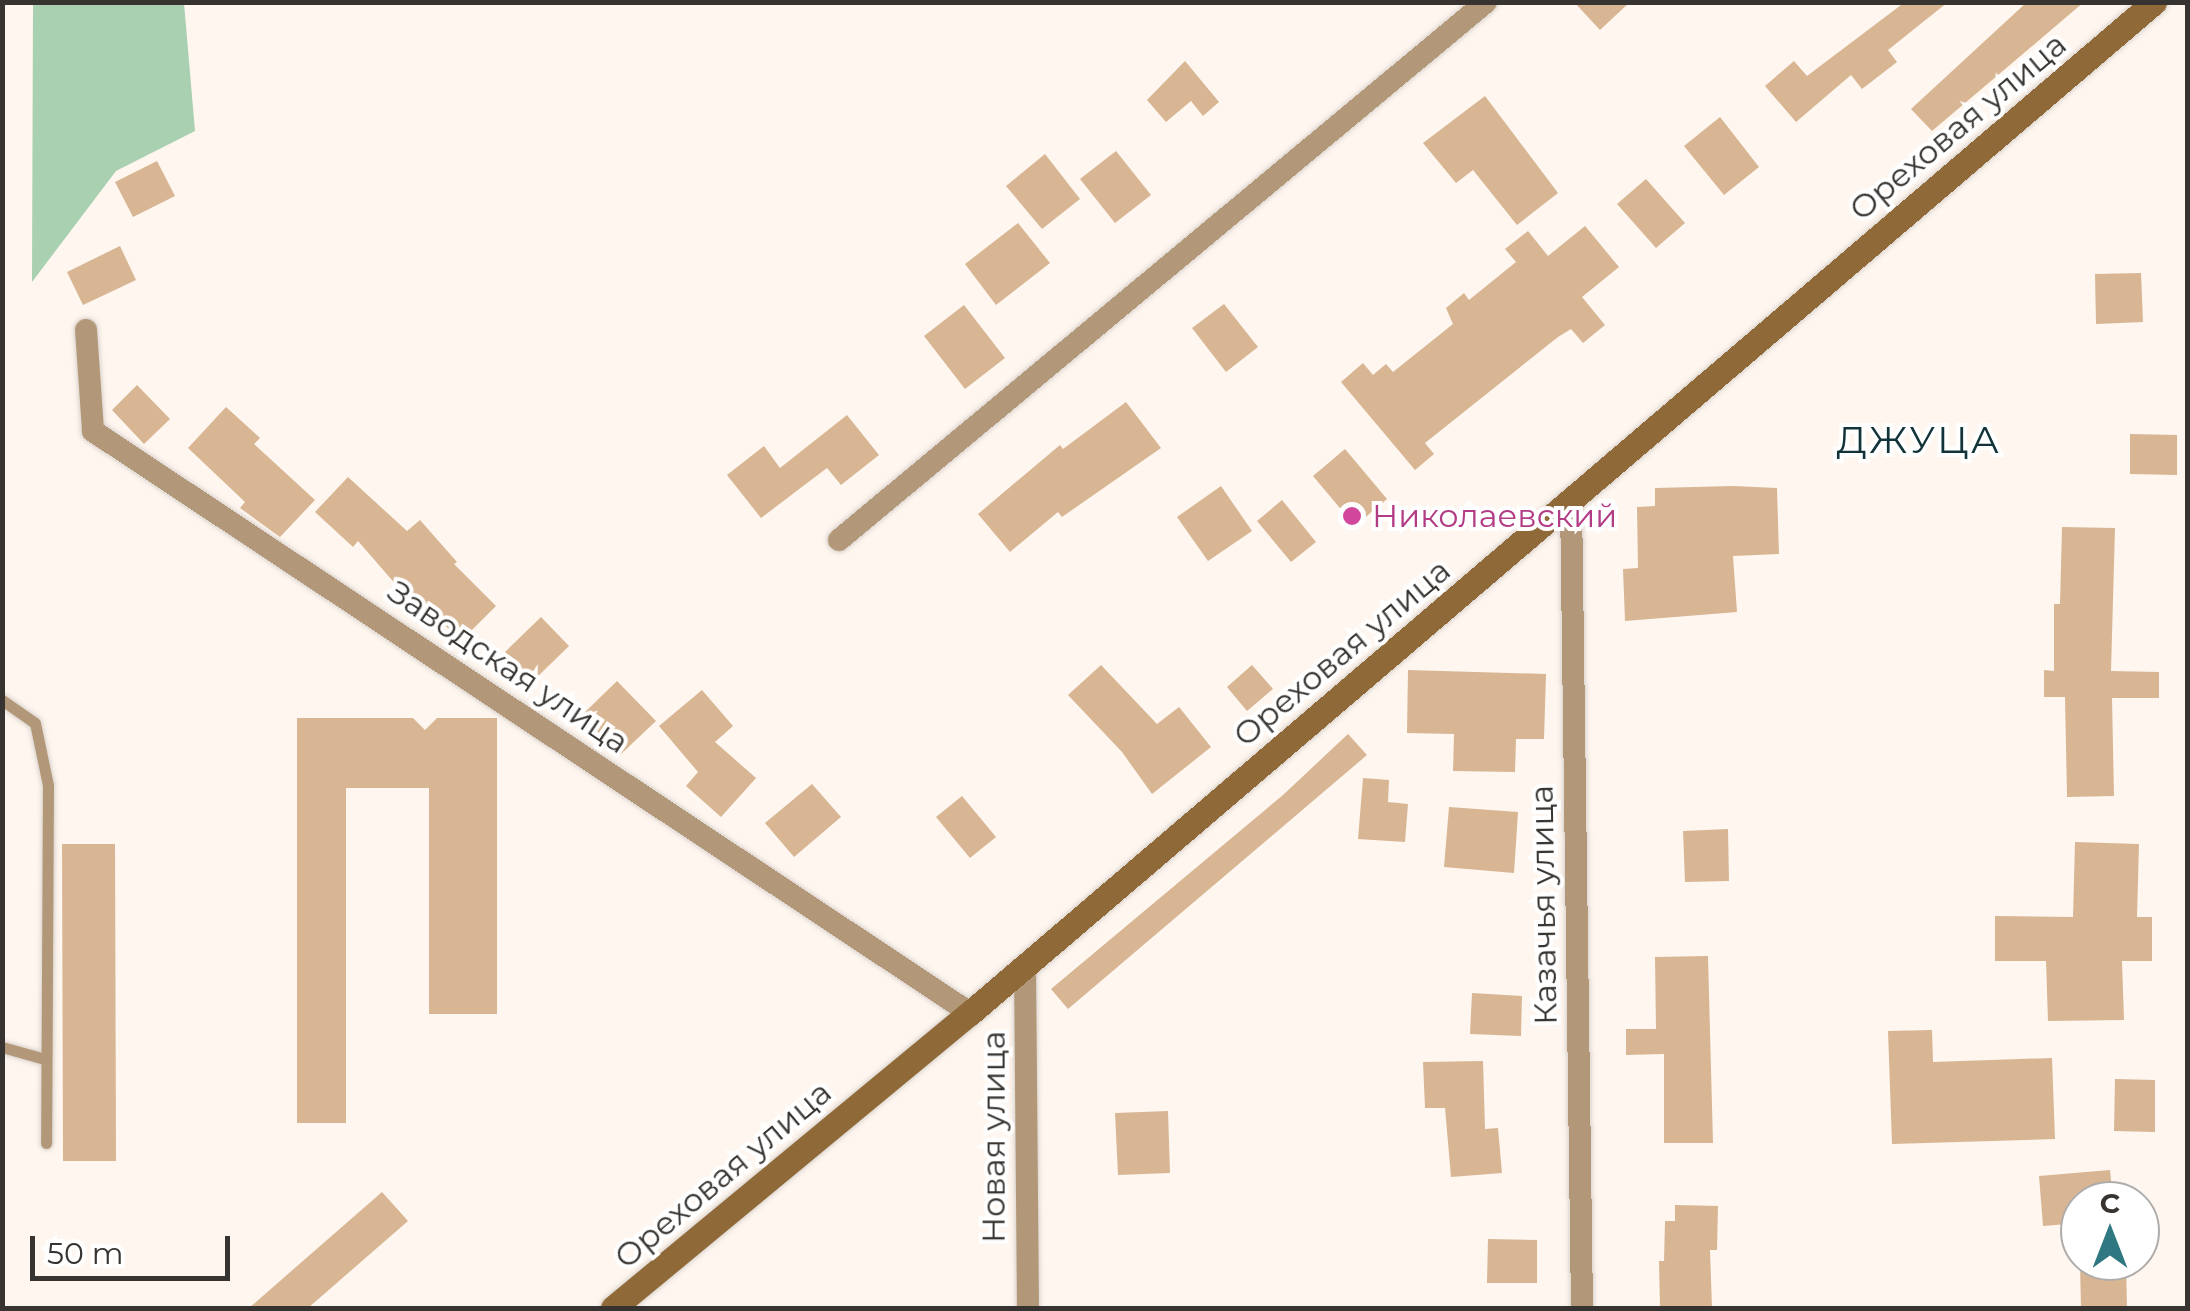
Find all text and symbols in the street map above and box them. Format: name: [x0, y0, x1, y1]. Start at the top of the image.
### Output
street label: Ореховая улица: [1842, 25, 2074, 229]
district label: ДЖУЦА: [1836, 417, 2002, 463]
place label: Николаевский: [1372, 497, 1617, 535]
marker: Николаевский: [1341, 505, 1363, 527]
street label: Ореховая улица: [1226, 551, 1458, 755]
street label: Заводская улица: [380, 572, 636, 762]
street label: Казачья улица: [1523, 785, 1565, 1025]
street label: Новая улица: [975, 1031, 1013, 1243]
street label: Ореховая улица: [607, 1073, 839, 1277]
north arrow: [2060, 1181, 2160, 1281]
text: С: [2100, 1186, 2120, 1220]
scale bar: [35, 1216, 235, 1278]
text: 50 m: [47, 1235, 124, 1272]

